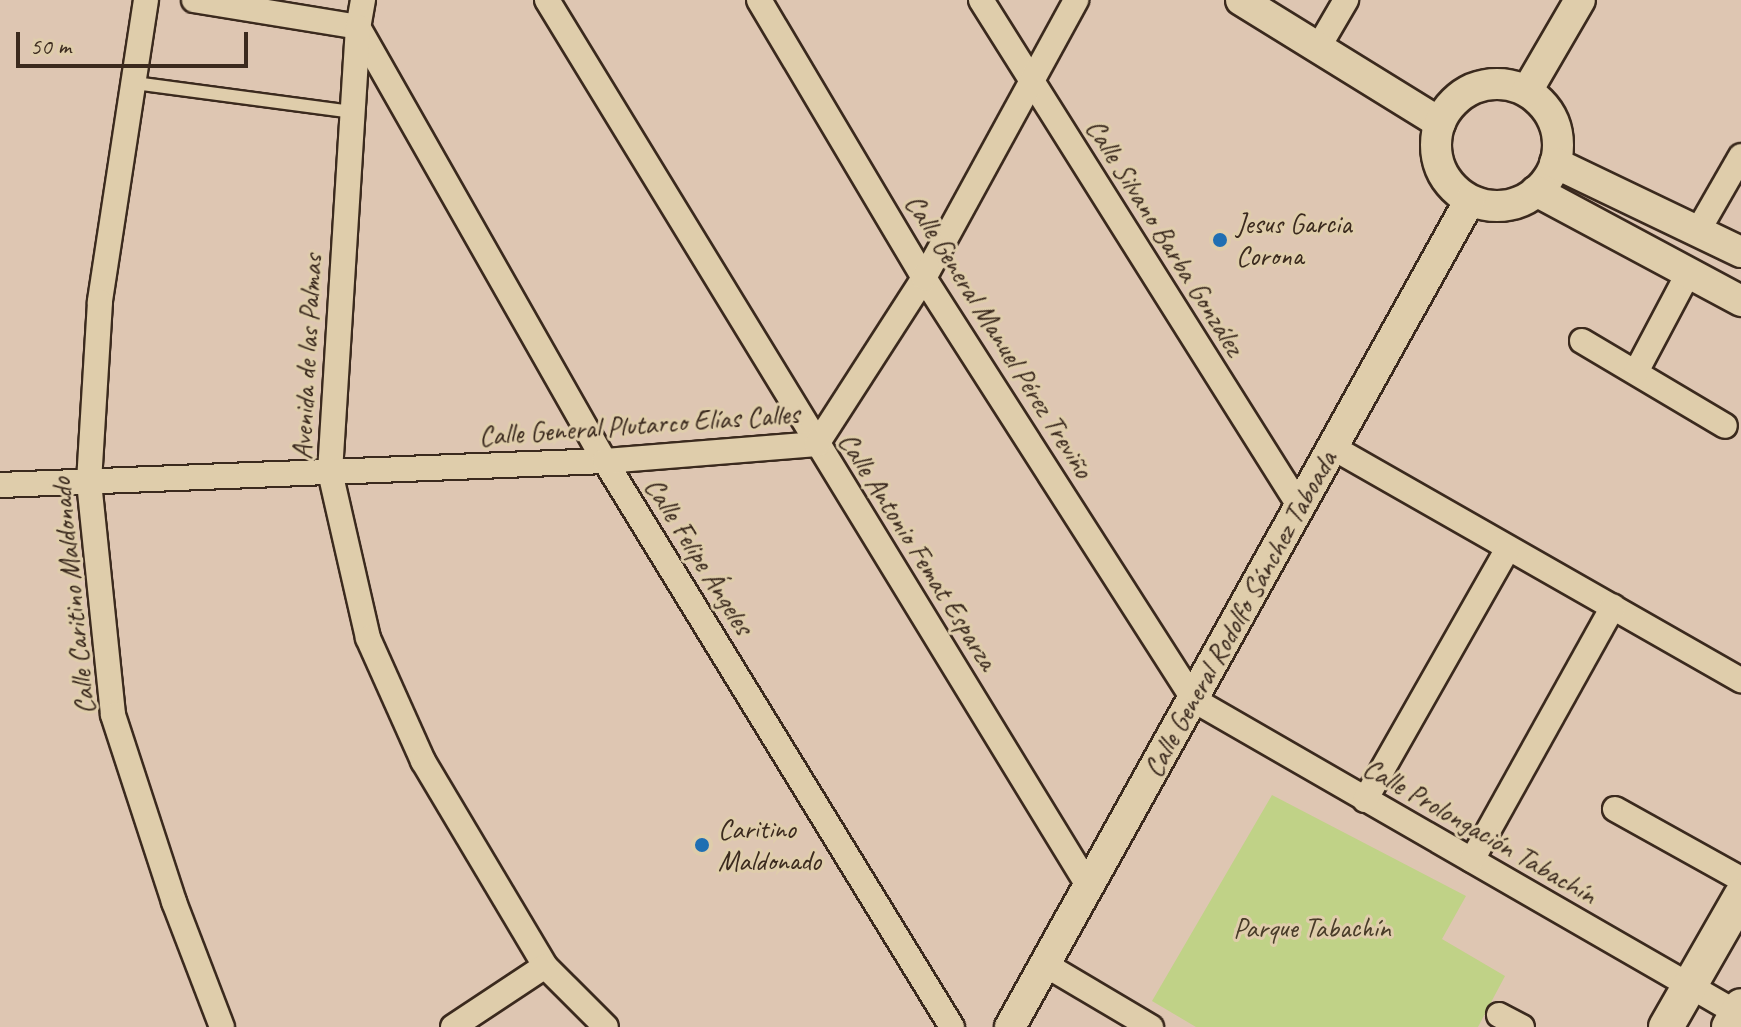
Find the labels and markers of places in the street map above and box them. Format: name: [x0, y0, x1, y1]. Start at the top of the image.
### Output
place label: Jesus Garcia Corona: [1236, 207, 1352, 273]
marker: Jesus Garcia Corona: [1211, 231, 1229, 249]
place label: Caritino Maldonado: [718, 812, 821, 878]
marker: Caritino Maldonado: [693, 836, 711, 854]

